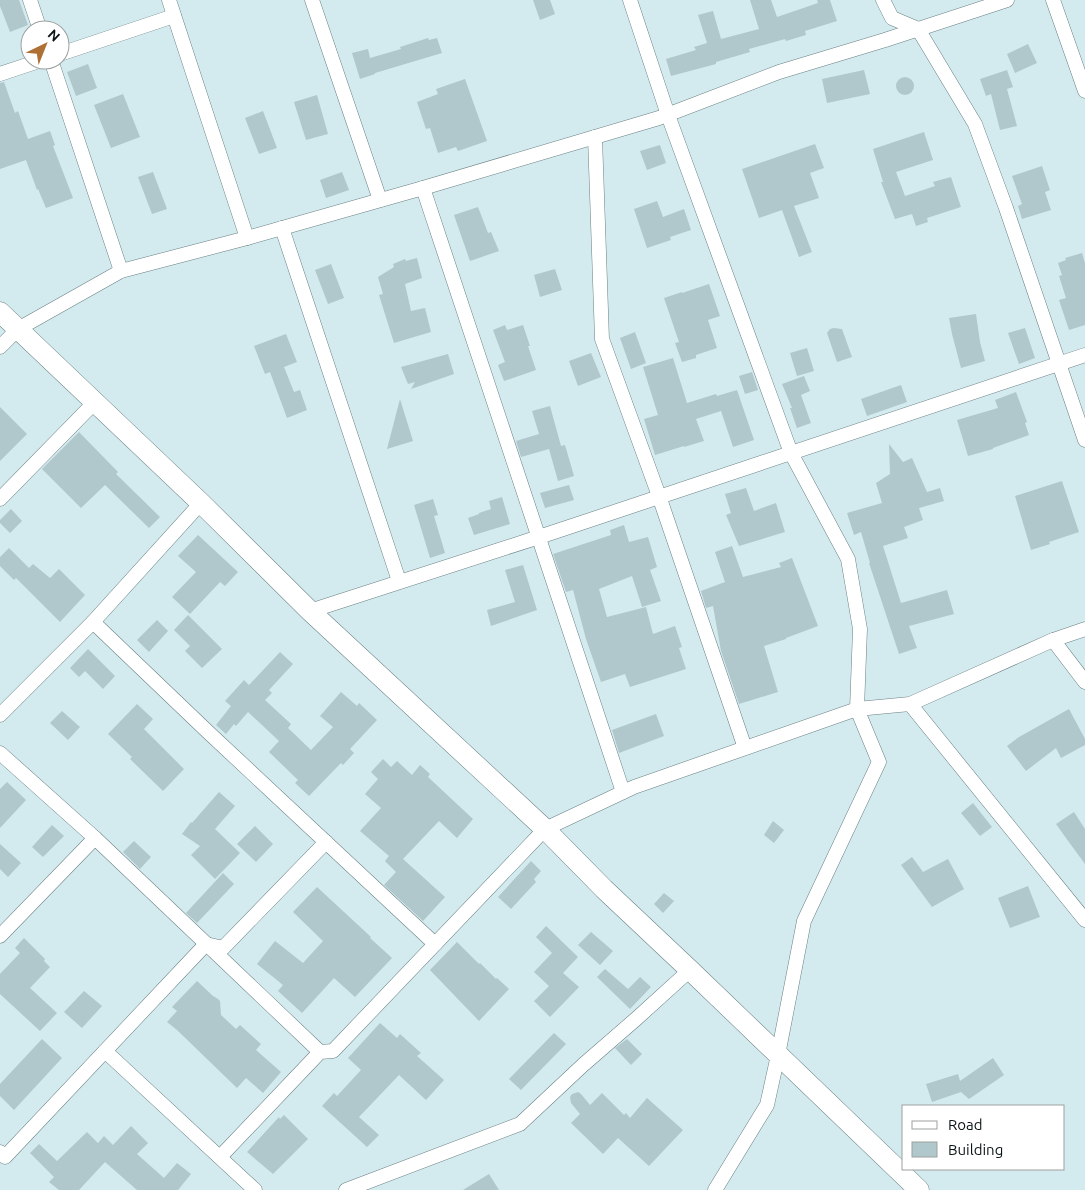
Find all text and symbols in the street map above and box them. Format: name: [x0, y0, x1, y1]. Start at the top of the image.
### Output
north arrow: [20, 20, 70, 70]
text: N: [45, 26, 63, 45]
legend: [902, 1105, 1065, 1170]
text: Road: [948, 1116, 983, 1133]
text: Building: [948, 1141, 1003, 1158]

